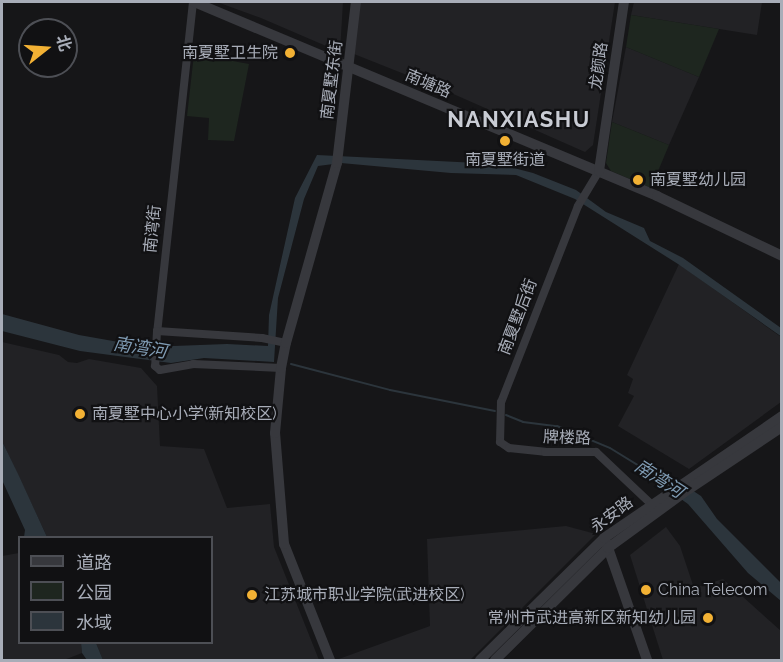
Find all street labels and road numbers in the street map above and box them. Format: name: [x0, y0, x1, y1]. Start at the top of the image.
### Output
street label: 南夏墅东街: [318, 39, 346, 121]
street label: 龙颜路: [586, 41, 612, 91]
street label: 南塘路: [402, 66, 454, 102]
street label: 南湾街: [141, 204, 165, 254]
street label: 南夏墅后街: [495, 276, 541, 358]
street label: 牌楼路: [543, 428, 591, 448]
street label: 永安路: [587, 493, 637, 537]

